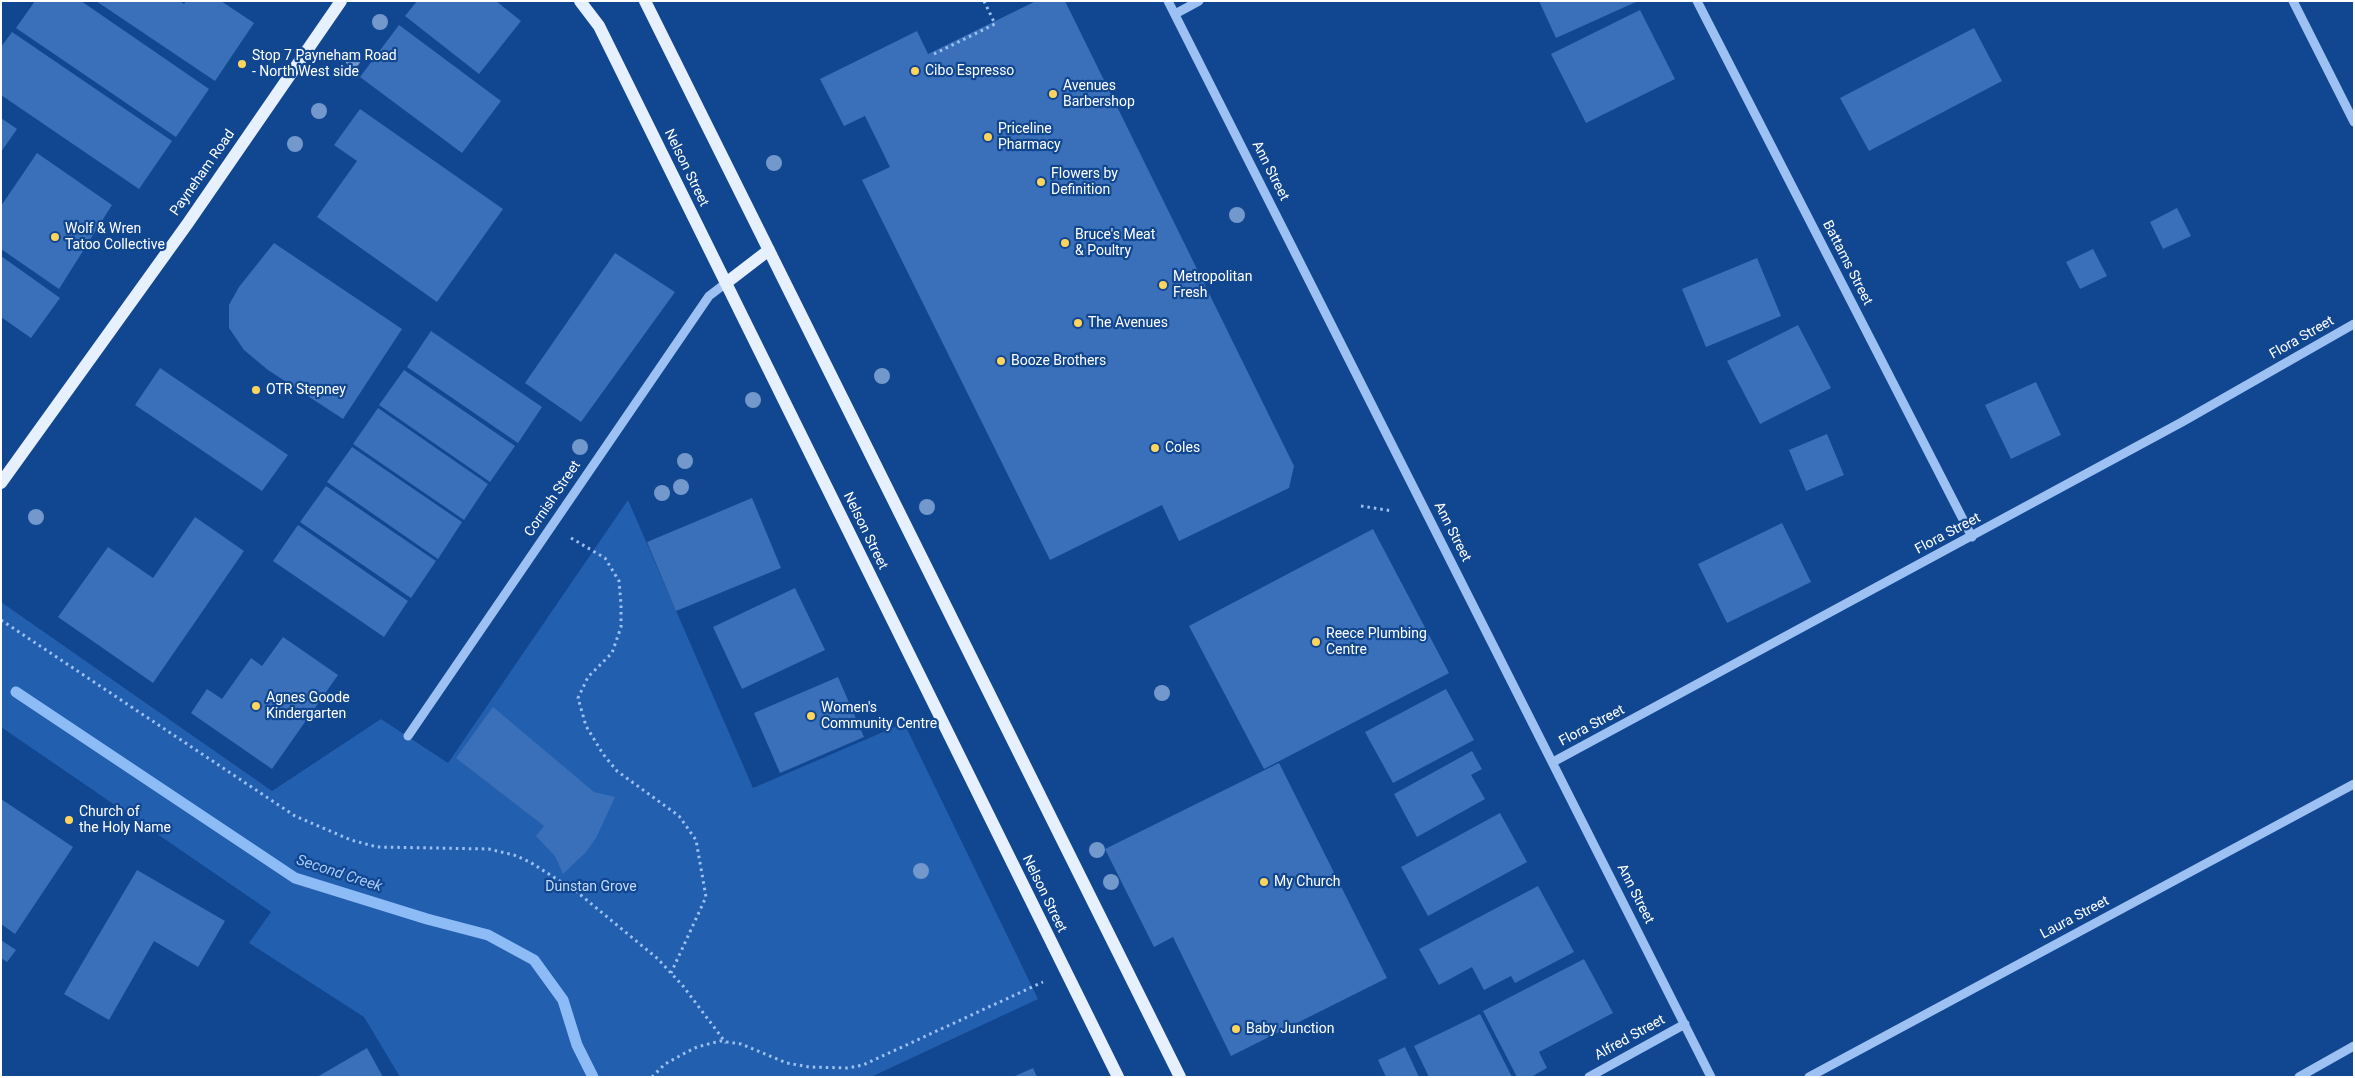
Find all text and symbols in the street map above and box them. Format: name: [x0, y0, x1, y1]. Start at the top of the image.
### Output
place label: Stop 7 Payneham Road - North West side: [252, 48, 397, 80]
marker: Stop 7 Payneham Road - North West side: [236, 58, 248, 70]
place label: Cibo Espresso: [925, 63, 1014, 79]
marker: Cibo Espresso: [909, 65, 921, 77]
place label: Avenues Barbershop: [1063, 78, 1135, 110]
marker: Avenues Barbershop: [1047, 88, 1059, 100]
place label: Priceline Pharmacy: [998, 121, 1061, 154]
street label: Nelson Street: [660, 126, 712, 210]
street label: Payneham Road: [167, 127, 239, 219]
marker: Priceline Pharmacy: [982, 131, 994, 143]
street label: Ann Street: [1248, 138, 1292, 204]
place label: Flowers by Definition: [1051, 166, 1118, 198]
marker: Flowers by Definition: [1035, 176, 1047, 188]
street label: Battams Street: [1818, 218, 1876, 308]
place label: Wolf & Wren Tatoo Collective: [65, 221, 165, 253]
place label: Bruce's Meat & Poultry: [1075, 227, 1155, 260]
marker: Wolf & Wren Tatoo Collective: [49, 231, 61, 243]
marker: Bruce's Meat & Poultry: [1059, 237, 1071, 249]
place label: Metropolitan Fresh: [1173, 269, 1252, 302]
marker: Metropolitan Fresh: [1157, 279, 1169, 291]
street label: Flora Street: [2267, 313, 2337, 363]
place label: The Avenues: [1088, 315, 1168, 331]
marker: The Avenues: [1072, 317, 1084, 329]
place label: Booze Brothers: [1011, 353, 1106, 369]
marker: Booze Brothers: [995, 355, 1007, 367]
place label: OTR Stepney: [266, 382, 346, 398]
marker: OTR Stepney: [250, 384, 262, 396]
place label: Coles: [1165, 440, 1200, 456]
marker: Coles: [1149, 442, 1161, 454]
street label: Cornish Street: [521, 458, 585, 540]
street label: Nelson Street: [839, 489, 891, 573]
street label: Ann Street: [1430, 499, 1474, 565]
street label: Flora Street: [1912, 510, 1984, 558]
place label: Reece Plumbing Centre: [1326, 626, 1427, 658]
marker: Reece Plumbing Centre: [1310, 636, 1322, 648]
place label: Agnes Goode Kindergarten: [266, 690, 350, 722]
marker: Agnes Goode Kindergarten: [250, 700, 262, 712]
place label: Women's Community Centre: [821, 700, 937, 732]
street label: Flora Street: [1556, 702, 1628, 750]
marker: Women's Community Centre: [805, 710, 817, 722]
place label: Church of the Holy Name: [79, 804, 171, 836]
marker: Church of the Holy Name: [63, 814, 75, 826]
water label: Second Creek: [294, 852, 384, 896]
street label: Nelson Street: [1018, 852, 1070, 936]
street label: Ann Street: [1613, 861, 1657, 927]
place label: My Church: [1274, 874, 1341, 890]
marker: My Church: [1258, 876, 1270, 888]
park label: Dunstan Grove: [545, 879, 637, 895]
street label: Laura Street: [2038, 893, 2112, 943]
street label: Alfred Street: [1592, 1012, 1668, 1064]
place label: Baby Junction: [1246, 1021, 1334, 1037]
marker: Baby Junction: [1230, 1023, 1242, 1035]

